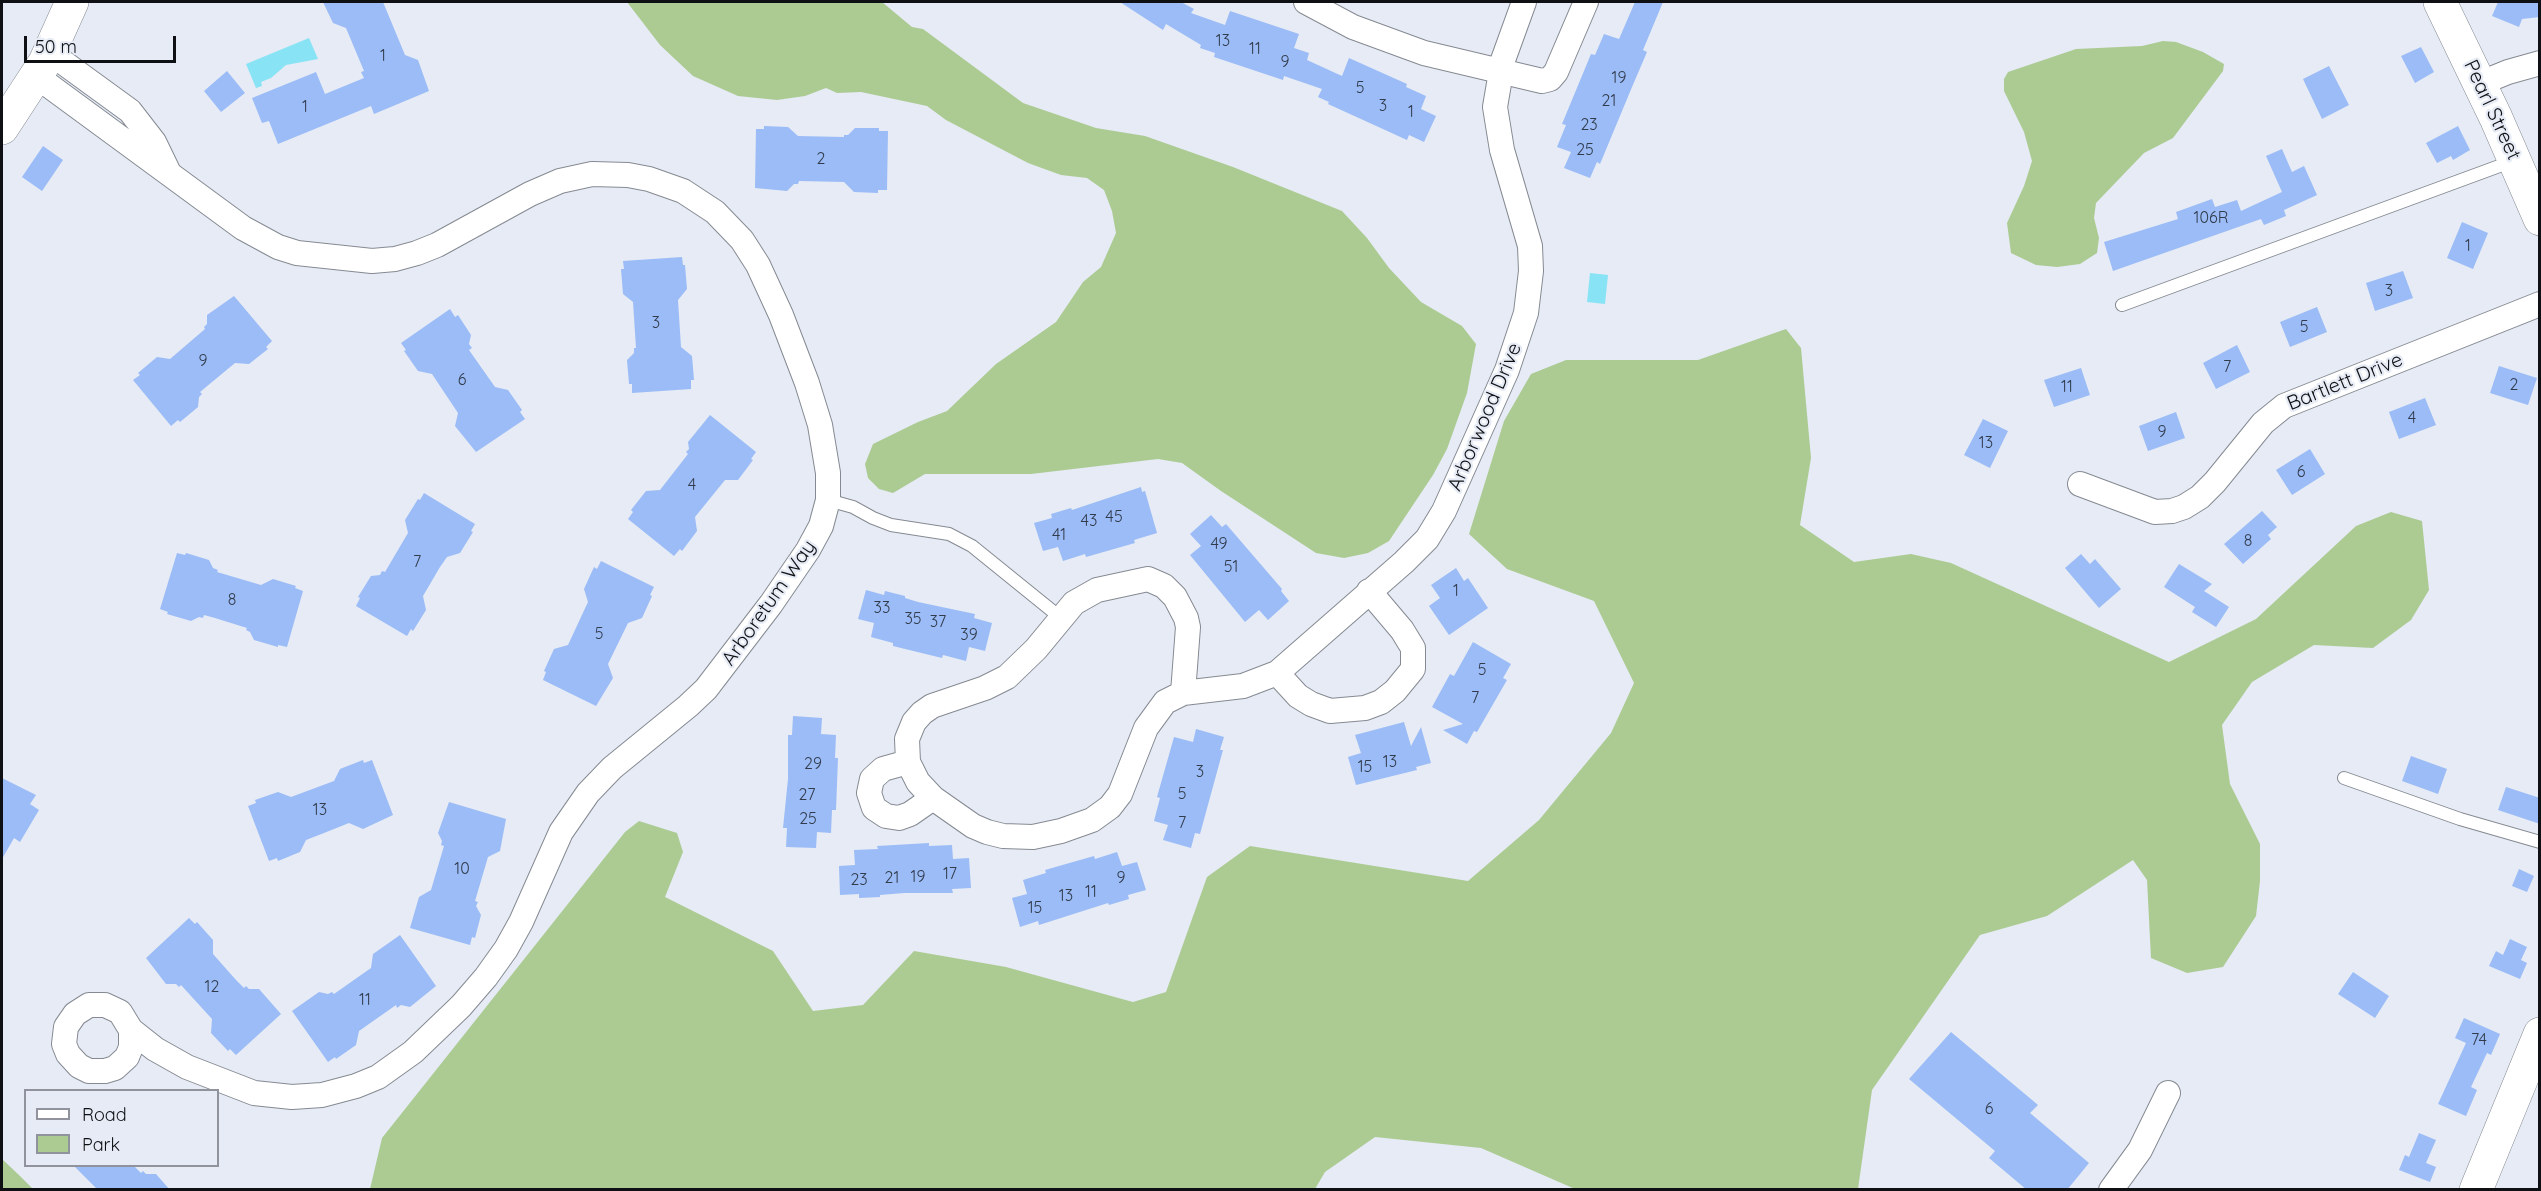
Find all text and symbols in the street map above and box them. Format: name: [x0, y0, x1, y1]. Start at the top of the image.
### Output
scale bar: [27, 24, 178, 62]
house number: 13: [1216, 31, 1230, 51]
text: 50 m: [35, 35, 77, 58]
house number: 11: [1249, 39, 1261, 59]
house number: 1: [380, 46, 386, 66]
house number: 9: [1281, 52, 1289, 72]
street label: Pearl Street: [2458, 56, 2526, 164]
house number: 19: [1612, 68, 1626, 88]
house number: 5: [1356, 78, 1364, 98]
house number: 21: [1602, 91, 1616, 111]
house number: 3: [1379, 96, 1387, 116]
house number: 1: [302, 97, 308, 117]
house number: 1: [1408, 102, 1414, 122]
house number: 23: [1580, 115, 1598, 135]
house number: 25: [1576, 140, 1594, 160]
house number: 2: [817, 149, 825, 169]
house number: 106R: [2194, 208, 2228, 228]
house number: 1: [2465, 236, 2471, 256]
house number: 3: [2385, 281, 2393, 301]
house number: 3: [652, 313, 660, 333]
house number: 5: [2300, 317, 2308, 337]
street label: Arborwood Drive: [1443, 339, 1527, 495]
street label: Bartlett Drive: [2284, 348, 2406, 416]
house number: 9: [199, 351, 207, 371]
house number: 7: [2223, 357, 2231, 377]
house number: 6: [458, 370, 466, 390]
house number: 2: [2510, 375, 2518, 395]
house number: 11: [2061, 377, 2073, 397]
house number: 4: [2408, 408, 2416, 428]
house number: 9: [2158, 422, 2166, 442]
house number: 13: [1979, 433, 1993, 453]
house number: 6: [2297, 462, 2305, 482]
house number: 4: [688, 475, 696, 495]
house number: 45: [1105, 507, 1123, 527]
house number: 43: [1081, 511, 1097, 531]
house number: 41: [1052, 525, 1066, 545]
house number: 8: [2244, 531, 2252, 551]
house number: 49: [1210, 534, 1228, 554]
street label: Arboretum Way: [717, 536, 821, 670]
house number: 7: [413, 552, 421, 572]
house number: 51: [1224, 557, 1238, 577]
house number: 1: [1453, 581, 1459, 601]
house number: 8: [228, 590, 236, 610]
house number: 33: [874, 598, 890, 618]
house number: 35: [904, 609, 922, 629]
house number: 37: [930, 612, 946, 632]
house number: 5: [595, 624, 603, 644]
house number: 39: [960, 625, 978, 645]
house number: 5: [1478, 660, 1486, 680]
house number: 7: [1471, 688, 1479, 708]
house number: 13: [1383, 752, 1397, 772]
house number: 29: [804, 754, 822, 774]
house number: 15: [1358, 757, 1372, 777]
house number: 3: [1196, 762, 1204, 782]
house number: 5: [1178, 784, 1186, 804]
house number: 27: [799, 785, 815, 805]
house number: 13: [313, 800, 327, 820]
house number: 25: [799, 809, 817, 829]
house number: 7: [1178, 813, 1186, 833]
house number: 10: [454, 859, 470, 879]
house number: 17: [943, 864, 957, 884]
house number: 19: [911, 867, 925, 887]
house number: 21: [885, 868, 899, 888]
house number: 9: [1117, 868, 1125, 888]
house number: 23: [850, 870, 868, 890]
house number: 11: [1085, 882, 1097, 902]
house number: 13: [1059, 886, 1073, 906]
house number: 15: [1028, 898, 1042, 918]
house number: 12: [205, 977, 219, 997]
house number: 11: [359, 990, 371, 1010]
house number: 74: [2471, 1030, 2487, 1050]
legend: [24, 1089, 219, 1167]
house number: 6: [1985, 1099, 1993, 1119]
text: Road: [82, 1103, 127, 1126]
text: Park: [82, 1133, 120, 1156]

